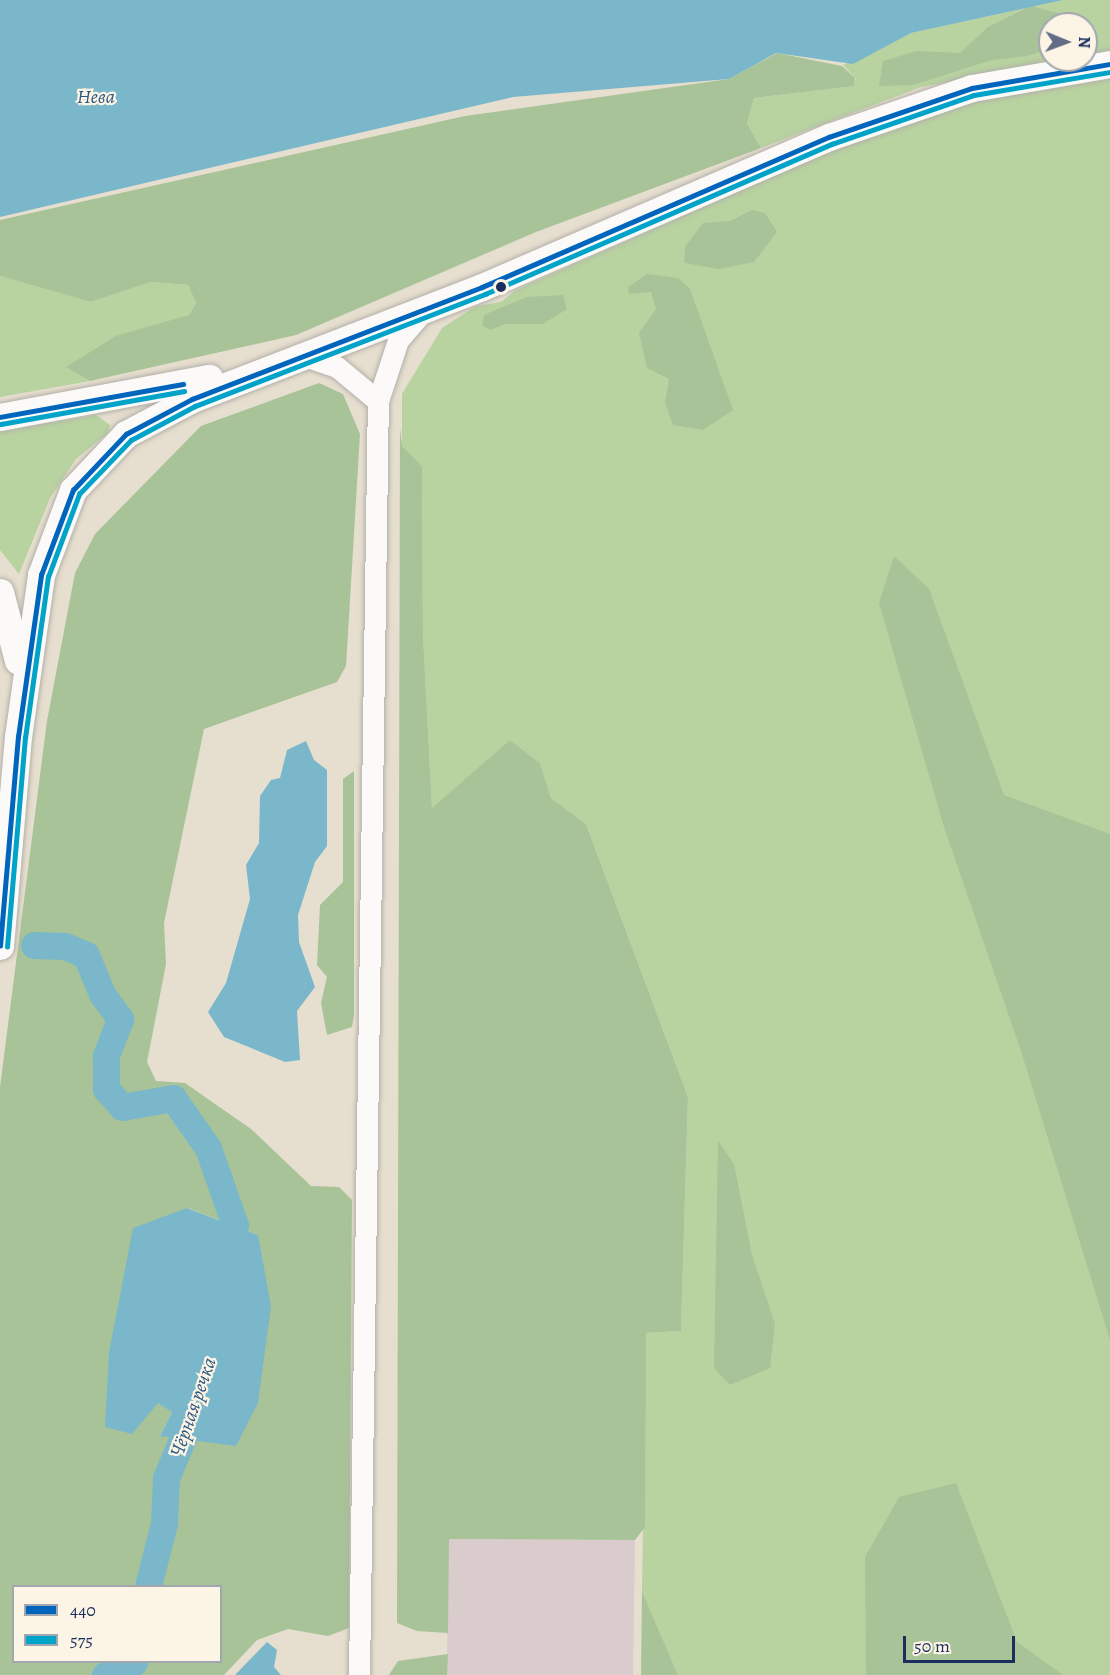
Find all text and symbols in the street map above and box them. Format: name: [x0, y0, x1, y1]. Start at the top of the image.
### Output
north arrow: [1038, 12, 1098, 72]
text: N: [1073, 36, 1095, 48]
water label: Нева: [77, 84, 115, 108]
unlabelled marker: [495, 281, 507, 293]
water label: Чёрная речка: [165, 1354, 221, 1460]
legend: [12, 1585, 222, 1663]
text: 440: [70, 1598, 96, 1622]
scale bar: [906, 1624, 1018, 1662]
text: 575: [70, 1628, 93, 1652]
text: 50 m: [914, 1634, 950, 1658]

